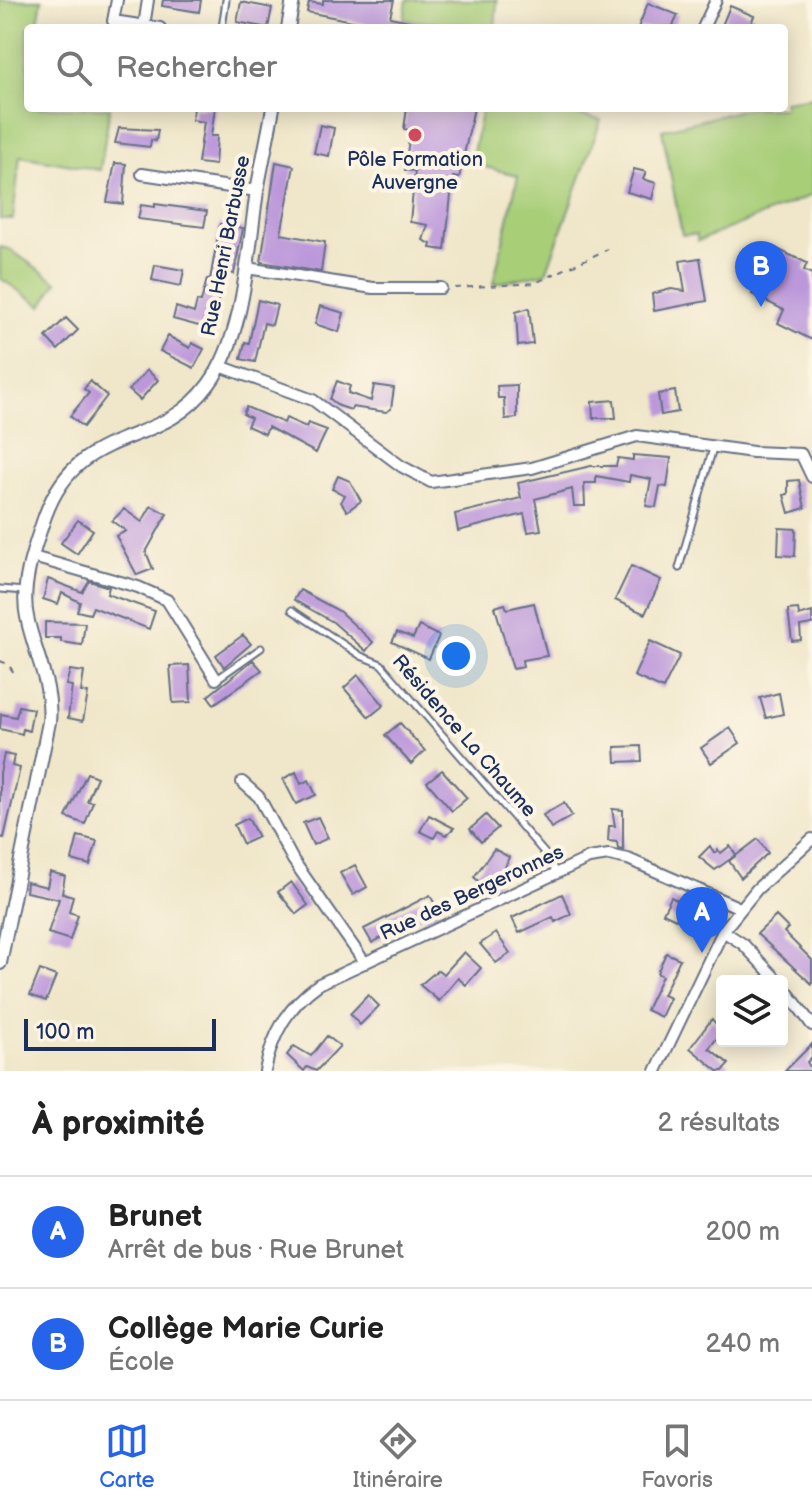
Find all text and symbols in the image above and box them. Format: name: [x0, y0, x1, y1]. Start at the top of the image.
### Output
search box: [24, 24, 788, 112]
icon: search: [52, 46, 96, 90]
text: Rechercher: [116, 50, 277, 86]
marker: Pôle Formation Auvergne: [406, 126, 424, 144]
place label: Pôle Formation Auvergne: [347, 148, 483, 195]
street label: Rue Henri Barbusse: [197, 153, 255, 338]
pin: B: [735, 241, 787, 307]
your location: [436, 636, 476, 676]
street label: Résidence La Chaume: [387, 650, 541, 822]
street label: Rue des Bergeronnes: [376, 840, 568, 946]
pin: A: [676, 887, 728, 953]
map controls: [716, 975, 788, 1047]
button: layers: [716, 975, 788, 1047]
scale bar: [24, 1015, 216, 1051]
text: 100 m: [36, 1019, 95, 1046]
text: À proximité: [32, 1103, 205, 1144]
text: 2 résultats: [657, 1108, 780, 1139]
text: Brunet: [108, 1199, 202, 1235]
text: A: [50, 1217, 66, 1248]
text: 200 m: [706, 1217, 780, 1248]
text: Arrêt de bus · Rue Brunet: [108, 1235, 404, 1266]
text: Collège Marie Curie: [108, 1311, 384, 1347]
text: B: [49, 1329, 67, 1360]
text: 240 m: [705, 1329, 780, 1360]
text: École: [108, 1347, 174, 1378]
tab: Carte: [99, 1419, 155, 1494]
tab: Itinéraire: [353, 1419, 443, 1494]
tab: Favoris: [641, 1419, 713, 1494]

